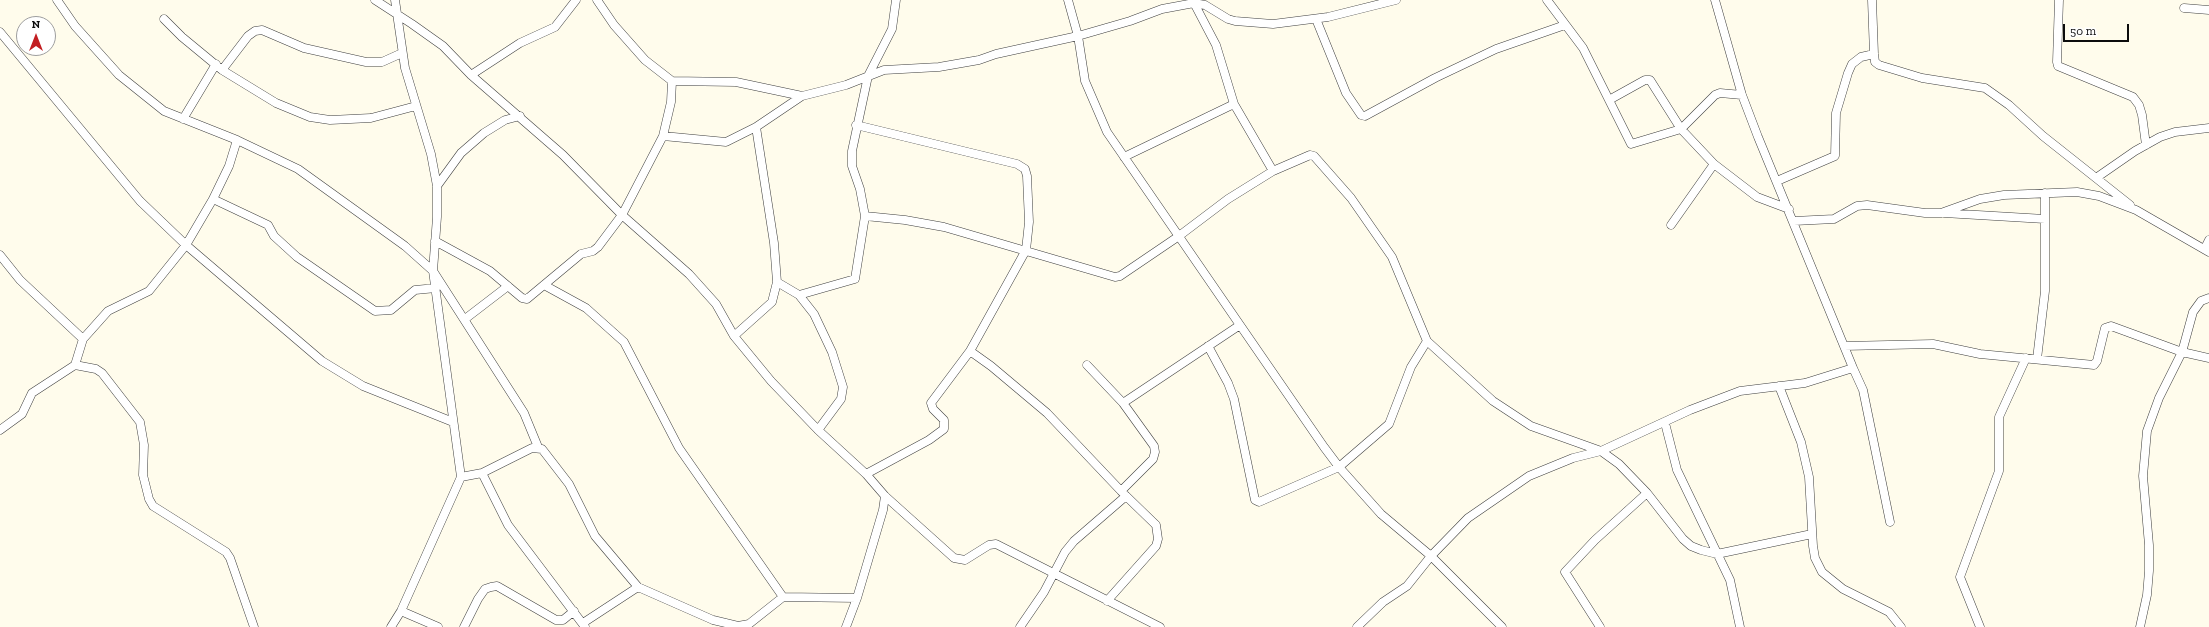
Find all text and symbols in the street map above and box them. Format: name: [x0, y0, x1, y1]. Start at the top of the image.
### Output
north arrow: [16, 16, 56, 56]
scale bar: [2065, 16, 2131, 42]
text: N: [32, 18, 40, 31]
text: 50 m: [2070, 24, 2096, 38]

